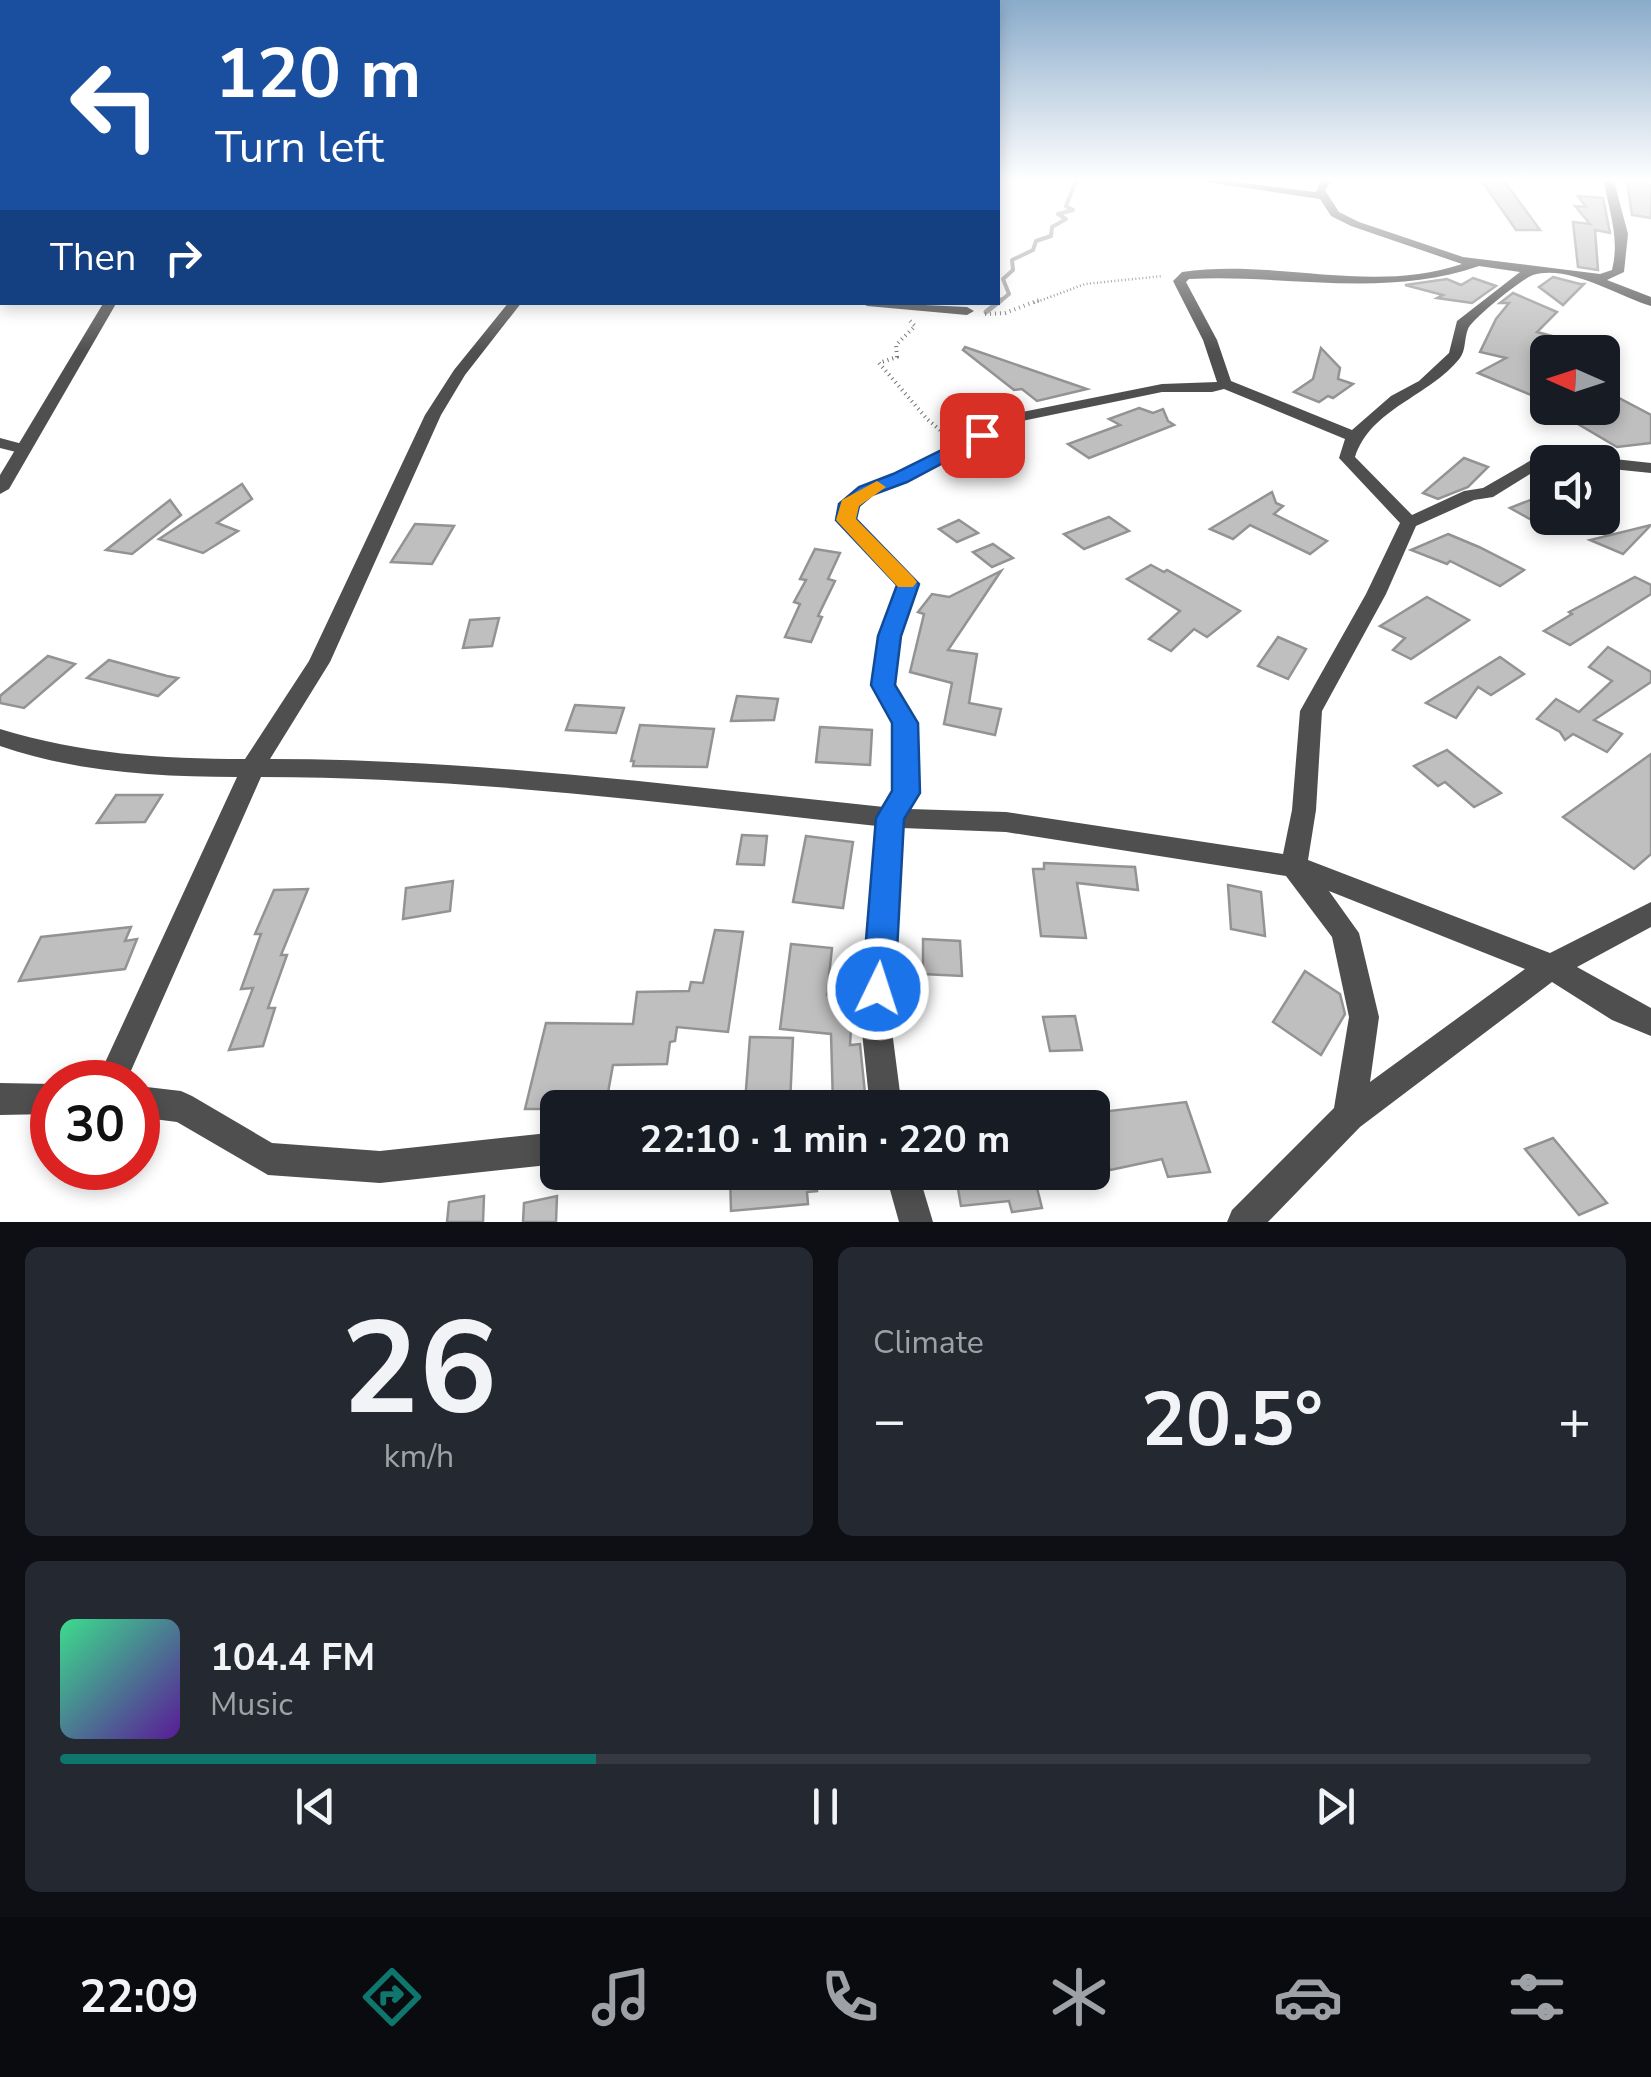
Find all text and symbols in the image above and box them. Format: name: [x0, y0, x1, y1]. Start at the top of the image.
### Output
text: 120 m: [215, 26, 421, 122]
icon: left: [50, 40, 180, 170]
text: Turn left: [215, 117, 384, 178]
icon: right: [156, 230, 211, 285]
text: Then: [50, 232, 136, 283]
north arrow: [1530, 335, 1620, 425]
map controls: [1530, 335, 1620, 535]
pin: [940, 393, 1025, 478]
icon: arrive: [955, 408, 1010, 463]
button: sound: [1530, 445, 1620, 535]
position arrow: [826, 937, 930, 1041]
speed limit sign: 30: [30, 1060, 160, 1190]
text: 22:10 · 1 min · 220 m: [640, 1114, 1010, 1165]
text: 26: [341, 1281, 497, 1458]
text: Climate: [873, 1321, 984, 1364]
text: 20.5°: [1141, 1369, 1323, 1471]
text: −: [873, 1383, 906, 1458]
text: +: [1558, 1383, 1591, 1458]
text: km/h: [384, 1435, 454, 1478]
text: 104.4 FM: [210, 1632, 375, 1683]
text: Music: [210, 1683, 293, 1726]
icon: previous: [288, 1779, 343, 1834]
icon: pause: [798, 1779, 853, 1834]
icon: next: [1308, 1779, 1363, 1834]
icon: directions: [357, 1962, 427, 2032]
icon: music: [586, 1962, 656, 2032]
icon: phone: [815, 1962, 885, 2032]
icon: climate: [1044, 1962, 1114, 2032]
icon: car: [1273, 1962, 1343, 2032]
icon: filters: [1502, 1962, 1572, 2032]
text: 22:09: [79, 1967, 199, 2028]

